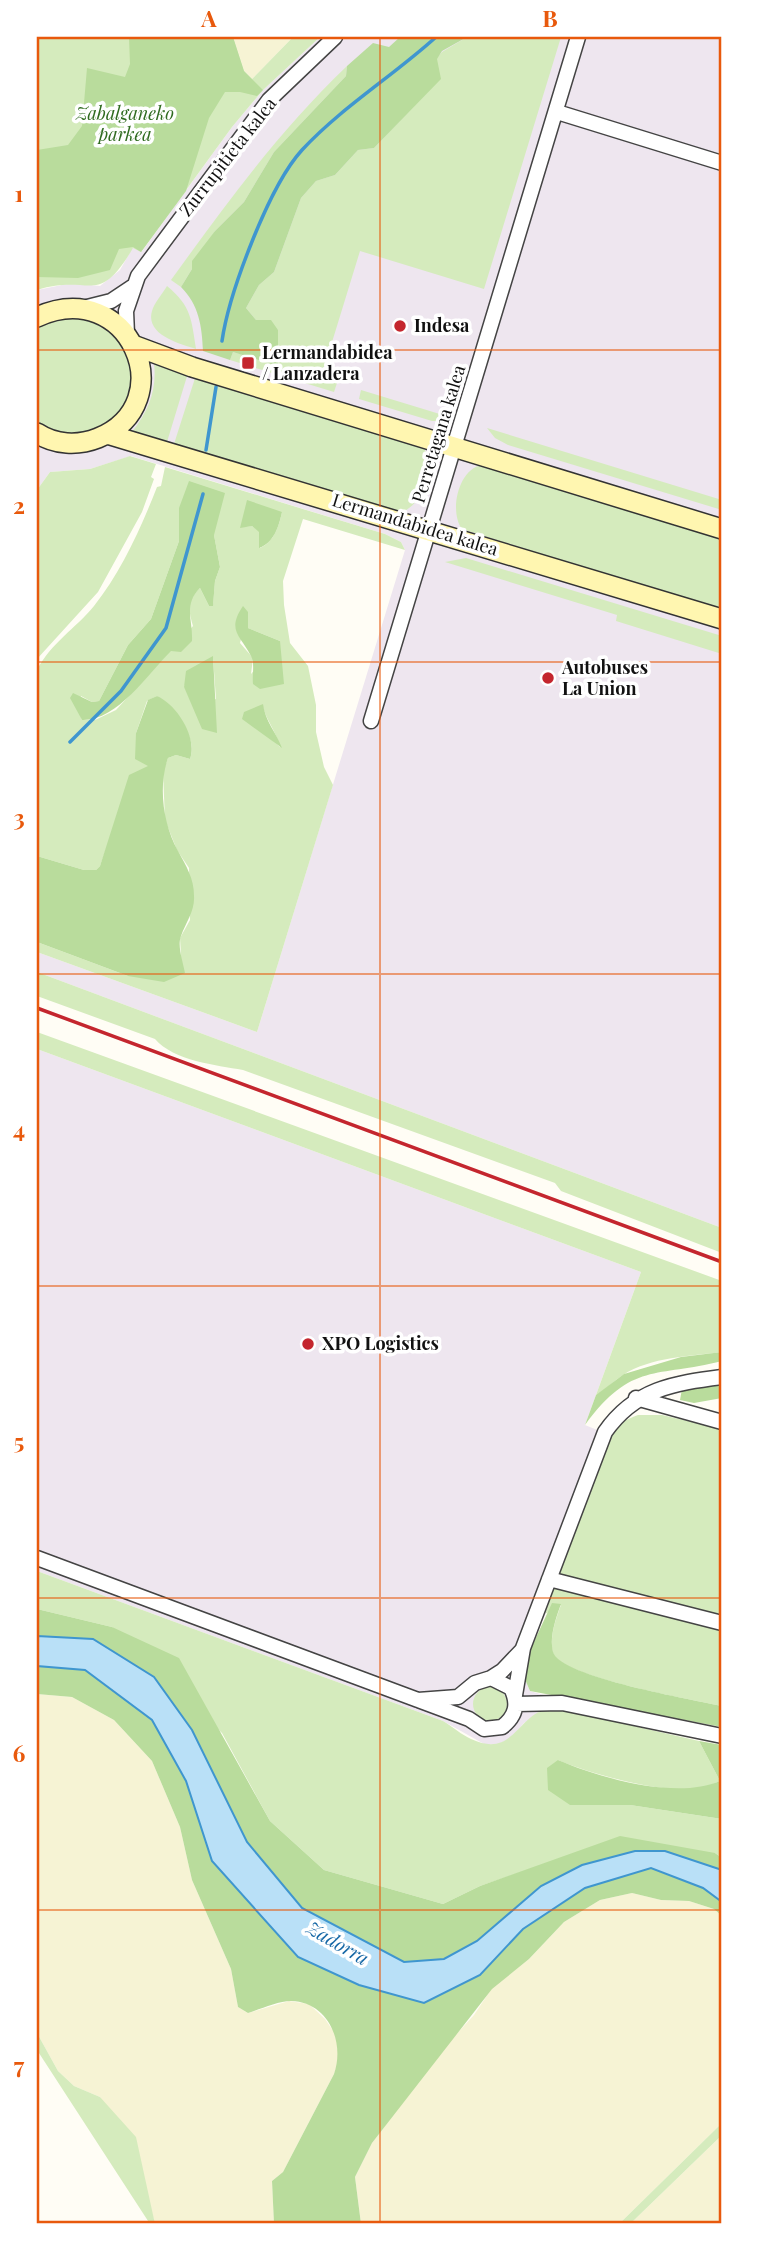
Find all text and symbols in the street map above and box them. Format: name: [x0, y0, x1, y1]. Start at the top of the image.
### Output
text: A: [200, 2, 217, 33]
text: B: [542, 2, 558, 33]
street label: Zurrupitieta kalea: [173, 92, 281, 221]
park label: Zabalganeko parkea: [75, 101, 174, 146]
text: 1: [15, 177, 24, 208]
place label: Indesa: [414, 313, 470, 337]
marker: Indesa: [392, 318, 408, 334]
place label: Lermandabidea / Lanzadera: [262, 340, 393, 385]
marker: Lermandabidea / Lanzadera: [240, 355, 256, 371]
street label: Perretagana kalea: [406, 362, 470, 506]
street label: Lermandabidea kalea: [329, 487, 501, 561]
text: 2: [13, 489, 25, 520]
place label: Autobuses La Union: [561, 655, 648, 700]
marker: Autobuses La Union: [540, 670, 556, 686]
text: 3: [13, 801, 25, 832]
text: 4: [13, 1113, 25, 1144]
place label: XPO Logistics: [322, 1331, 439, 1355]
marker: XPO Logistics: [300, 1336, 316, 1352]
text: 5: [14, 1425, 24, 1456]
text: 6: [13, 1737, 26, 1768]
water label: Zadorra: [302, 1914, 374, 1970]
text: 7: [14, 2049, 25, 2080]

